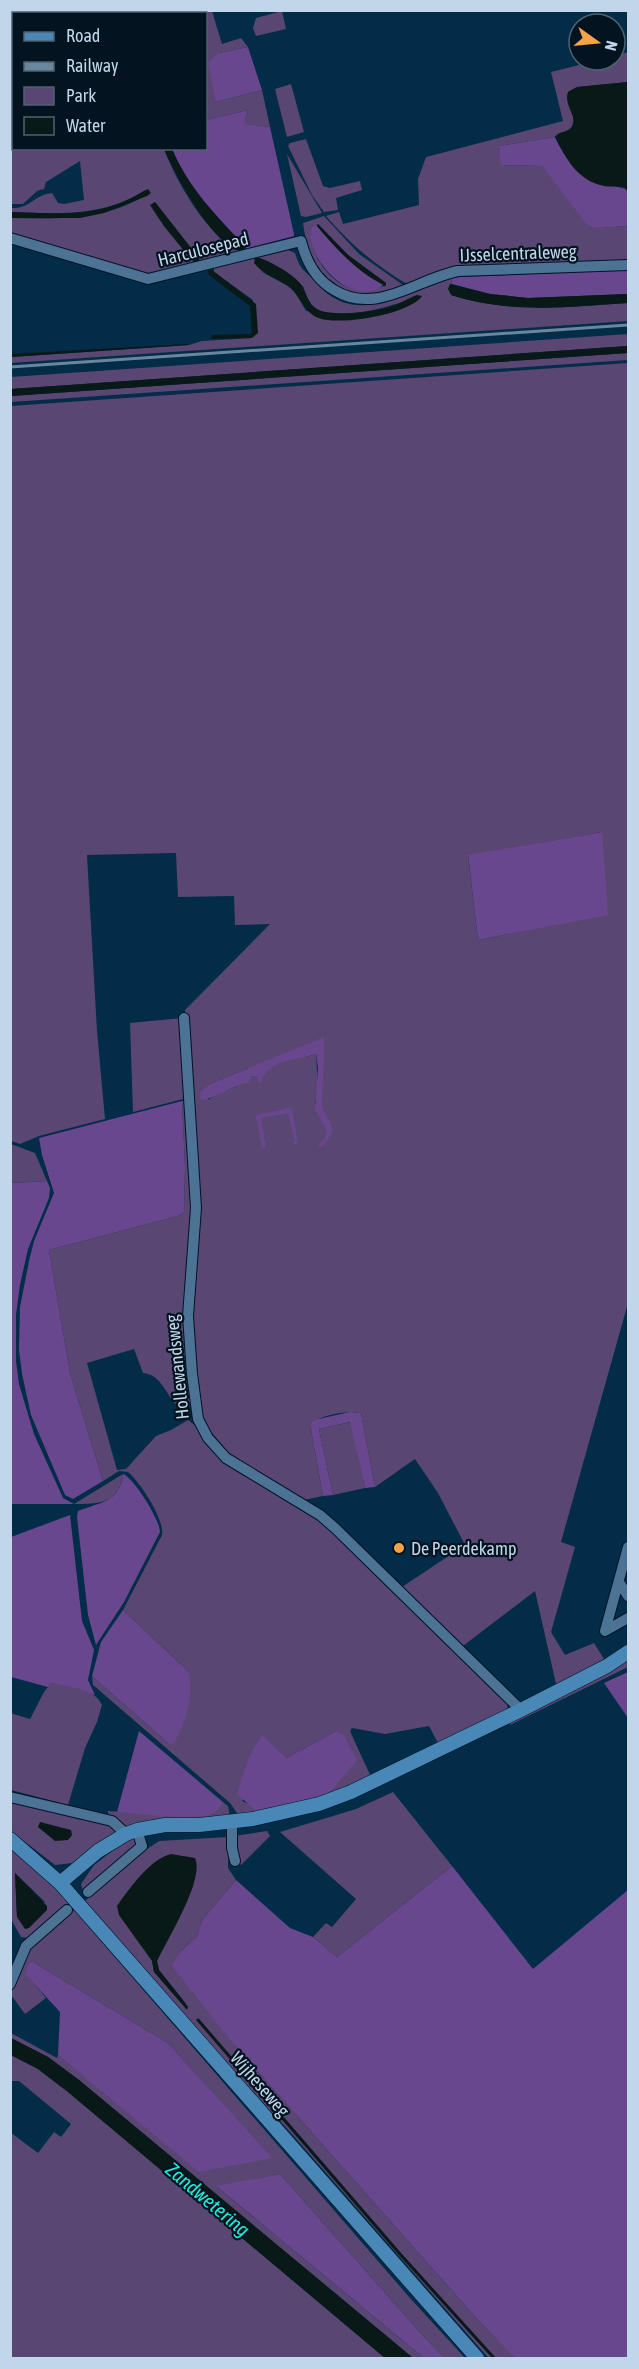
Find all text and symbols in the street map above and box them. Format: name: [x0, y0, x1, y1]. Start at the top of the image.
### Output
legend: [12, 12, 207, 150]
north arrow: [567, 12, 627, 72]
text: Road: [66, 25, 100, 46]
text: N: [602, 39, 621, 53]
text: Railway: [66, 55, 118, 76]
text: Park: [66, 85, 96, 106]
text: Water: [66, 115, 106, 136]
street label: Harculosepad: [156, 228, 250, 270]
street label: IJsselcentraleweg: [459, 240, 577, 266]
street label: Hollewandsweg: [161, 1313, 193, 1420]
place label: De Peerdekamp: [411, 1538, 516, 1559]
marker: De Peerdekamp: [392, 1541, 406, 1555]
street label: Wijheseweg: [226, 2047, 294, 2121]
water label: Zandwetering: [161, 2157, 255, 2241]

